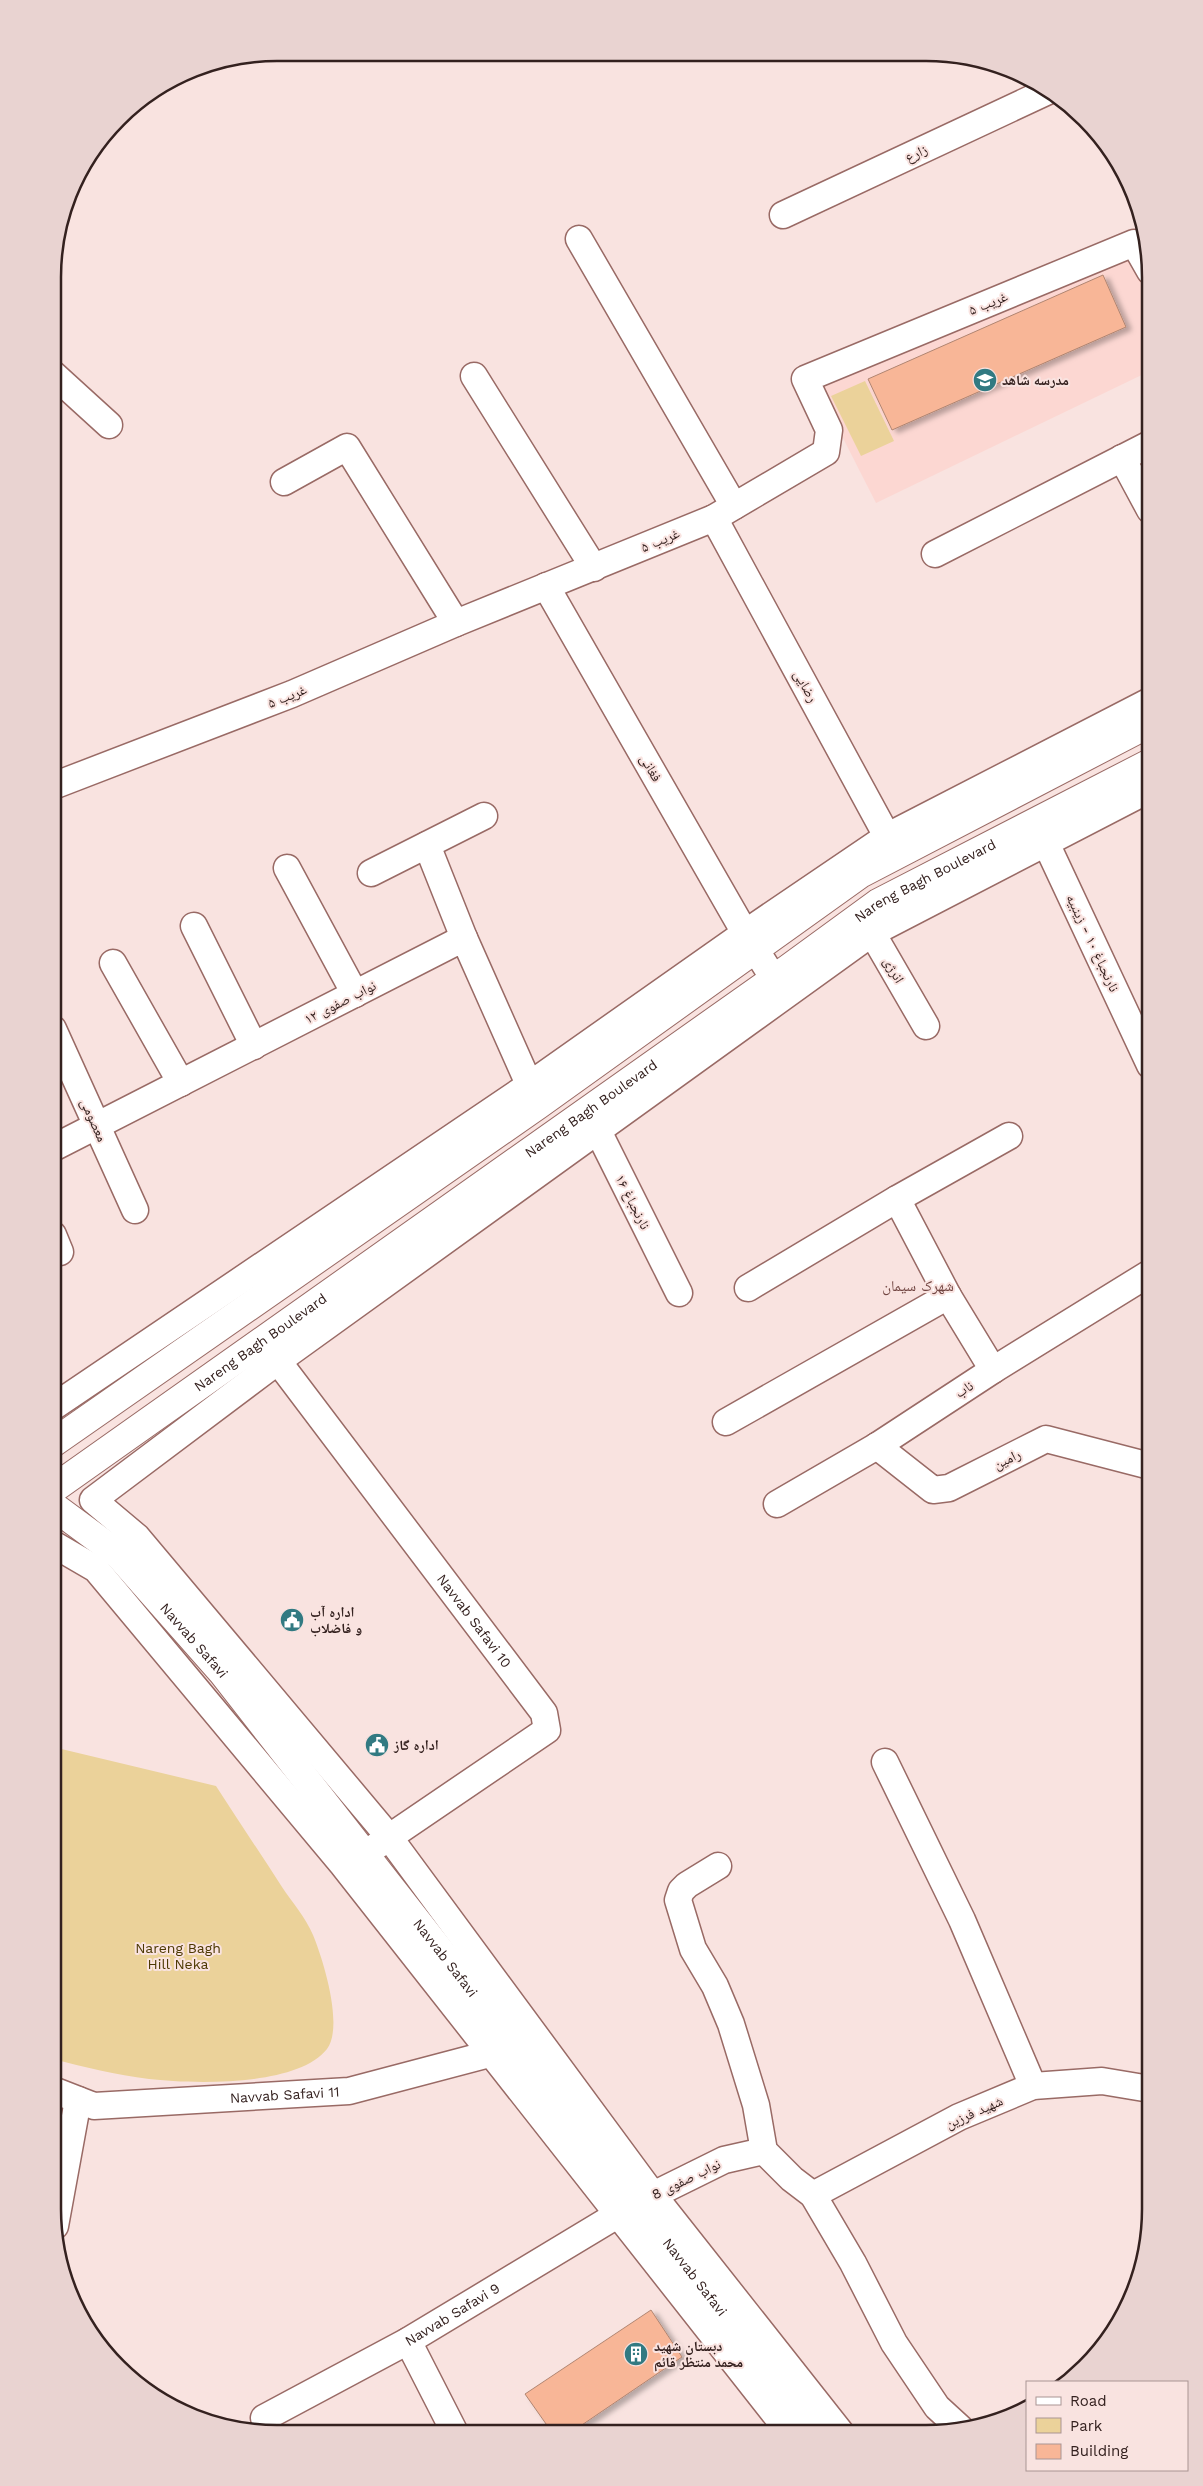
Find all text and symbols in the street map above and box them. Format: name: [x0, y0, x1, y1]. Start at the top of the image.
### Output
street label: زارع: [902, 141, 930, 167]
street label: غریب ۵: [966, 288, 1010, 319]
school or university icon: مدرسه شاهد: [972, 367, 998, 393]
place label: مدرسه شاهد: [1002, 372, 1069, 388]
street label: غریب ۵: [638, 525, 682, 556]
street label: رضایی: [790, 667, 821, 705]
street label: غریب ۵: [265, 681, 309, 712]
street label: فغانی: [636, 752, 665, 785]
street label: Nareng Bagh Boulevard: [851, 836, 998, 925]
street label: نارنجباغ ۱۰ - زینبیه: [1062, 892, 1123, 995]
street label: انرژی: [879, 954, 908, 986]
street label: نواب صفوی ۱۲: [301, 977, 379, 1028]
street label: Nareng Bagh Boulevard: [522, 1056, 660, 1161]
street label: معصومی: [76, 1096, 111, 1145]
street label: نارنجباغ ۱۶: [611, 1172, 654, 1233]
district label: شهرک سیمان: [882, 1277, 954, 1296]
street label: Nareng Bagh Boulevard: [191, 1290, 330, 1395]
street label: ناب: [952, 1377, 976, 1401]
street label: رامین: [991, 1446, 1024, 1473]
street label: Navvab Safavi 10: [434, 1571, 515, 1671]
street label: Navvab Safavi: [157, 1600, 231, 1681]
place label: اداره آب و فاضلاب: [310, 1604, 362, 1637]
public building icon: اداره آب و فاضلاب: [279, 1607, 305, 1633]
public building icon: اداره گاز: [364, 1732, 390, 1758]
place label: اداره گاز: [393, 1737, 439, 1753]
street label: Navvab Safavi: [410, 1916, 481, 2000]
park label: Nareng Bagh Hill Neka: [135, 1940, 221, 1972]
street label: Navvab Safavi 11: [229, 2084, 340, 2106]
street label: شهید فرزین: [943, 2092, 1005, 2133]
street label: نواب صفوی 8: [649, 2155, 723, 2203]
street label: Navvab Safavi: [660, 2235, 730, 2319]
street label: Navvab Safavi 9: [402, 2280, 503, 2349]
place label: دبستان شهید محمد منتظر قائم: [654, 2338, 743, 2372]
building icon: دبستان شهید محمد منتظر قائم: [623, 2341, 649, 2367]
legend: [1026, 2381, 1188, 2471]
text: Road: [1070, 2392, 1107, 2410]
text: Park: [1070, 2417, 1103, 2435]
text: Building: [1070, 2442, 1128, 2460]

